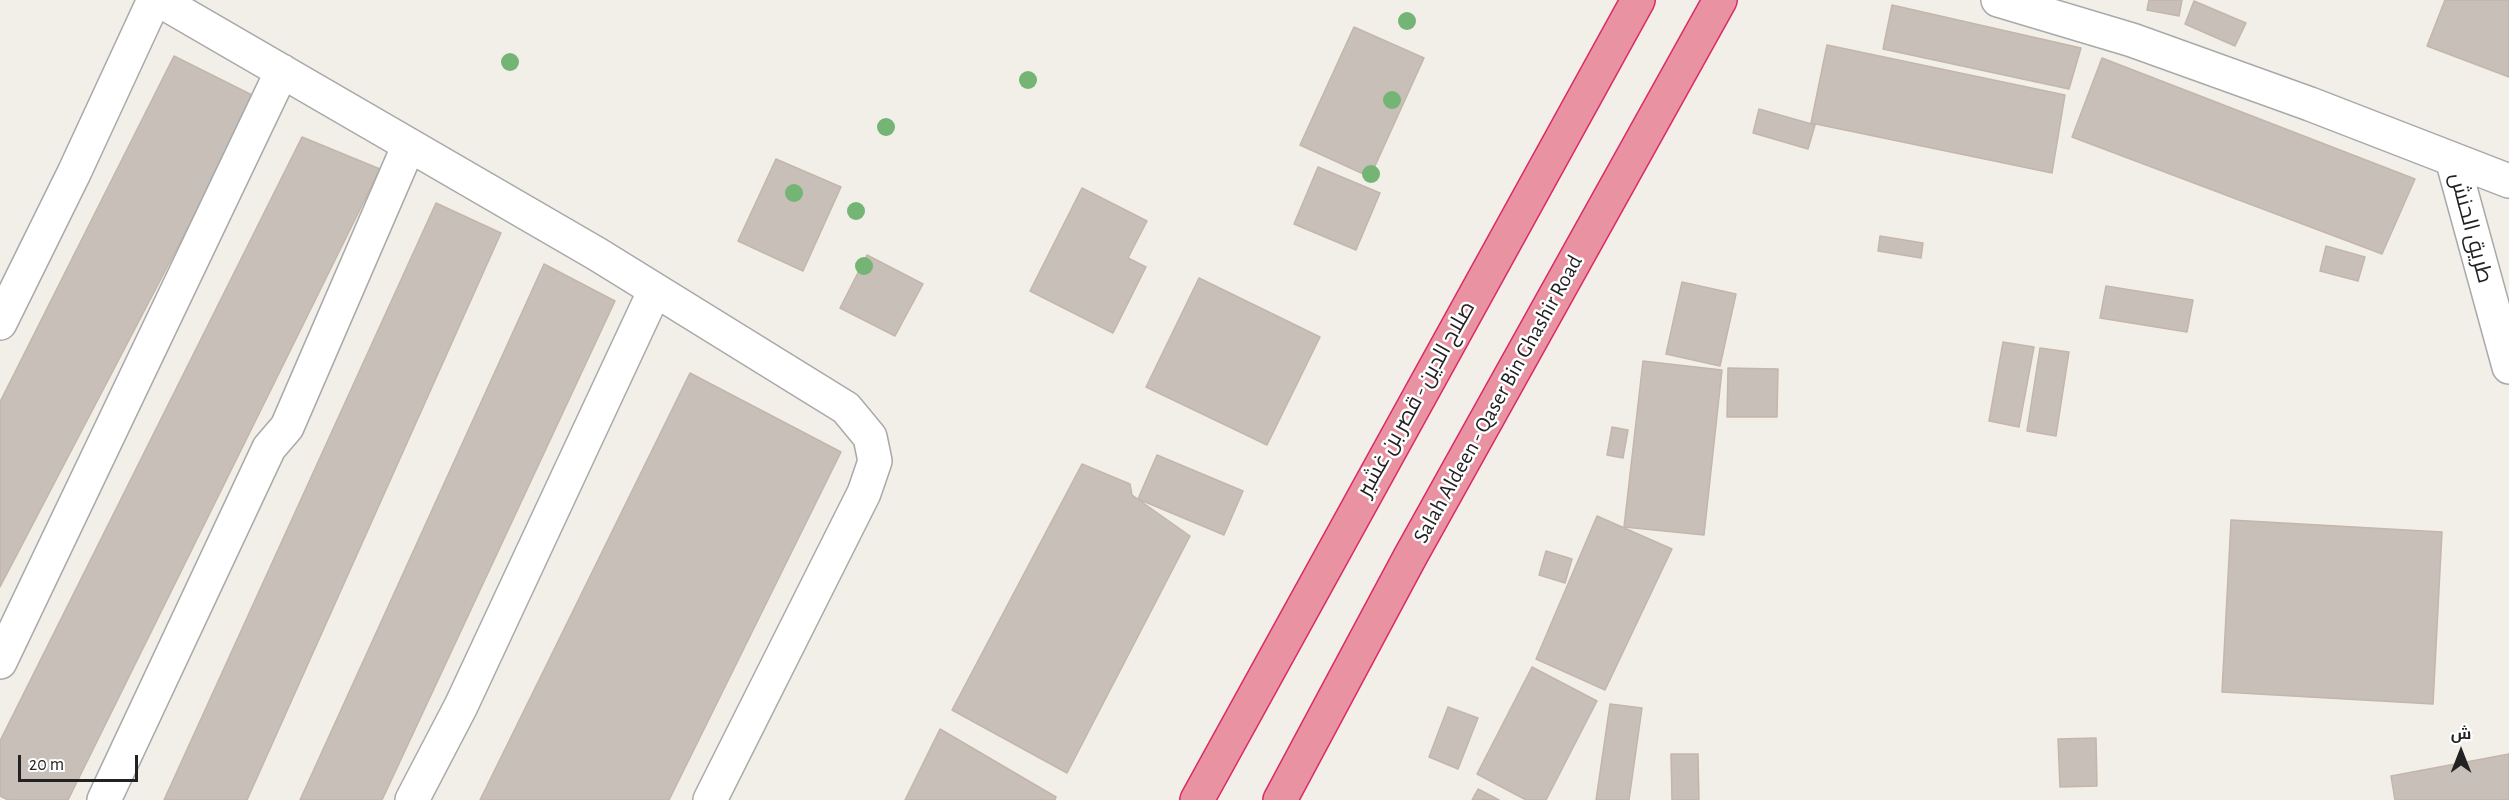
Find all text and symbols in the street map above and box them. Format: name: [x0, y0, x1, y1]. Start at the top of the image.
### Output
street label: طريق الحنش: [2444, 170, 2498, 286]
street label: Salah Aldeen - Qaser Bin Ghashir Road: [1408, 250, 1588, 548]
street label: صلاح الدين - قصر بن غشير: [1351, 297, 1481, 501]
north arrow: [2431, 722, 2491, 782]
text: ش: [2451, 726, 2471, 742]
scale bar: [21, 743, 141, 781]
text: 20 m: [29, 756, 64, 774]

